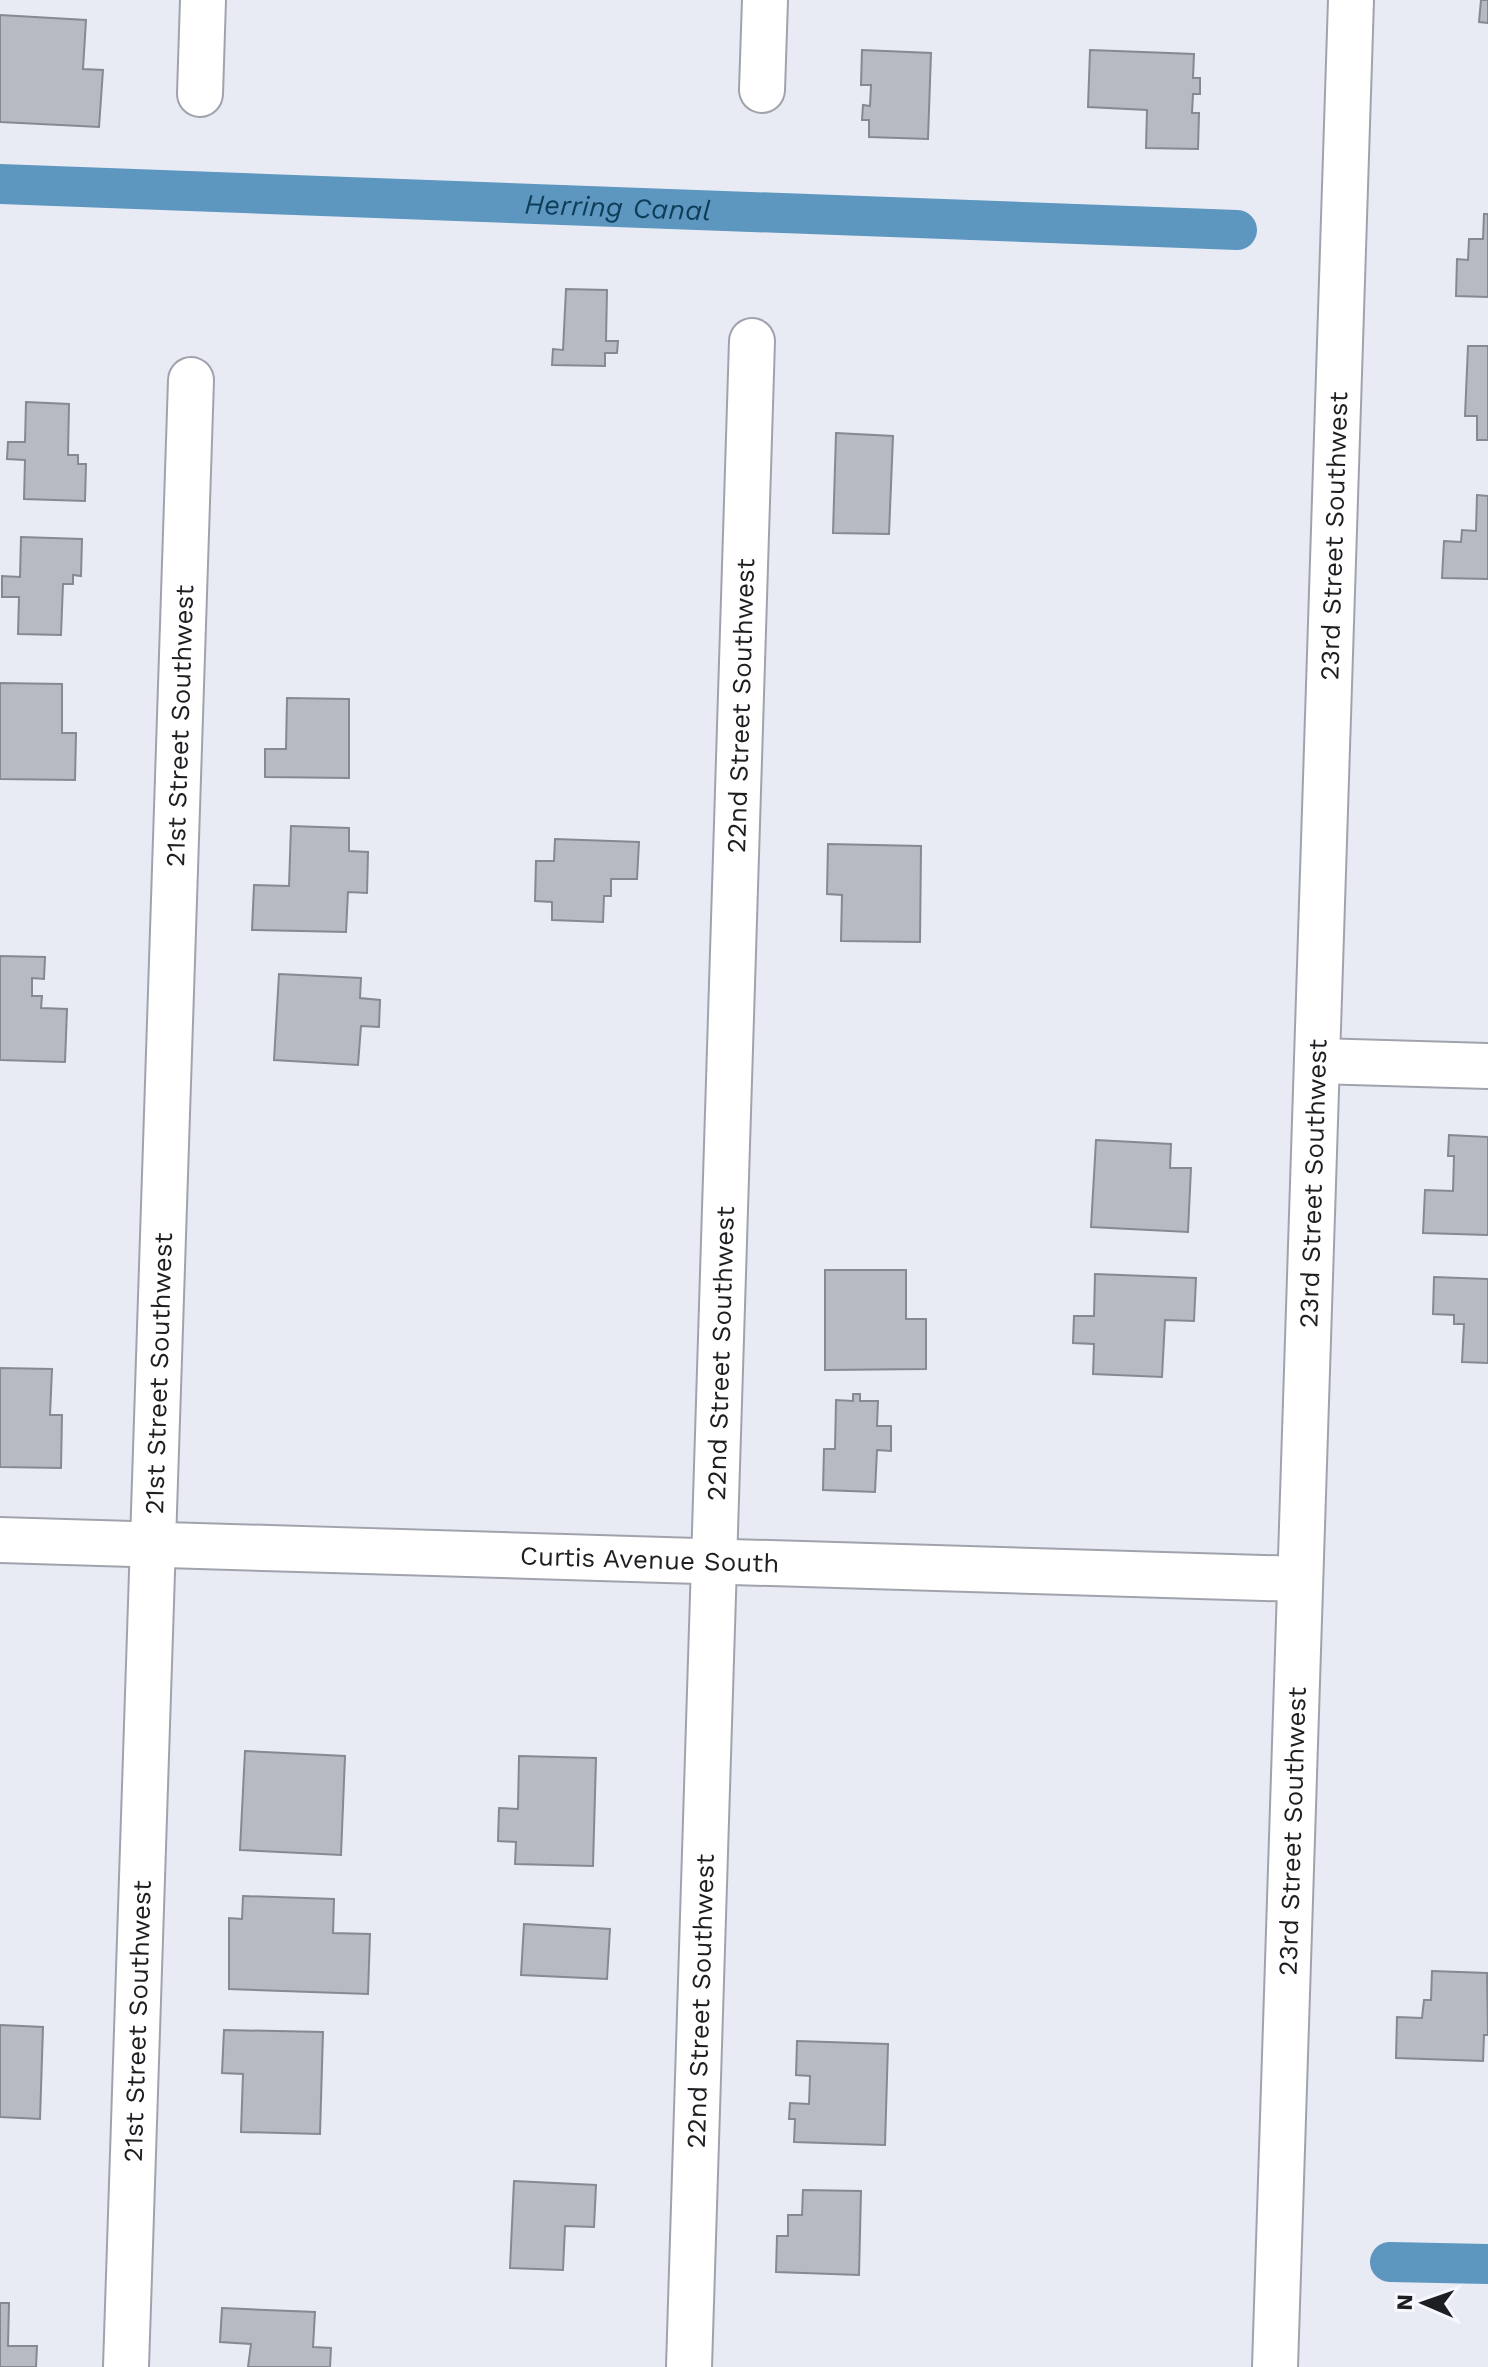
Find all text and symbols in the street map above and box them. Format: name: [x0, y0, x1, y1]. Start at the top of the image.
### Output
water label: Herring Canal: [524, 187, 711, 227]
street label: 23rd Street Southwest: [1314, 391, 1353, 681]
street label: 22nd Street Southwest: [721, 558, 760, 854]
street label: 21st Street Southwest: [160, 584, 199, 867]
street label: 23rd Street Southwest: [1293, 1039, 1333, 1329]
street label: 22nd Street Southwest: [701, 1206, 740, 1501]
street label: 21st Street Southwest: [139, 1232, 178, 1515]
street label: Curtis Avenue South: [520, 1541, 780, 1578]
street label: 23rd Street Southwest: [1273, 1686, 1312, 1976]
street label: 22nd Street Southwest: [681, 1853, 720, 2149]
street label: 21st Street Southwest: [118, 1880, 157, 2163]
north arrow: [1384, 2263, 1464, 2343]
text: N: [1392, 2294, 1417, 2311]

